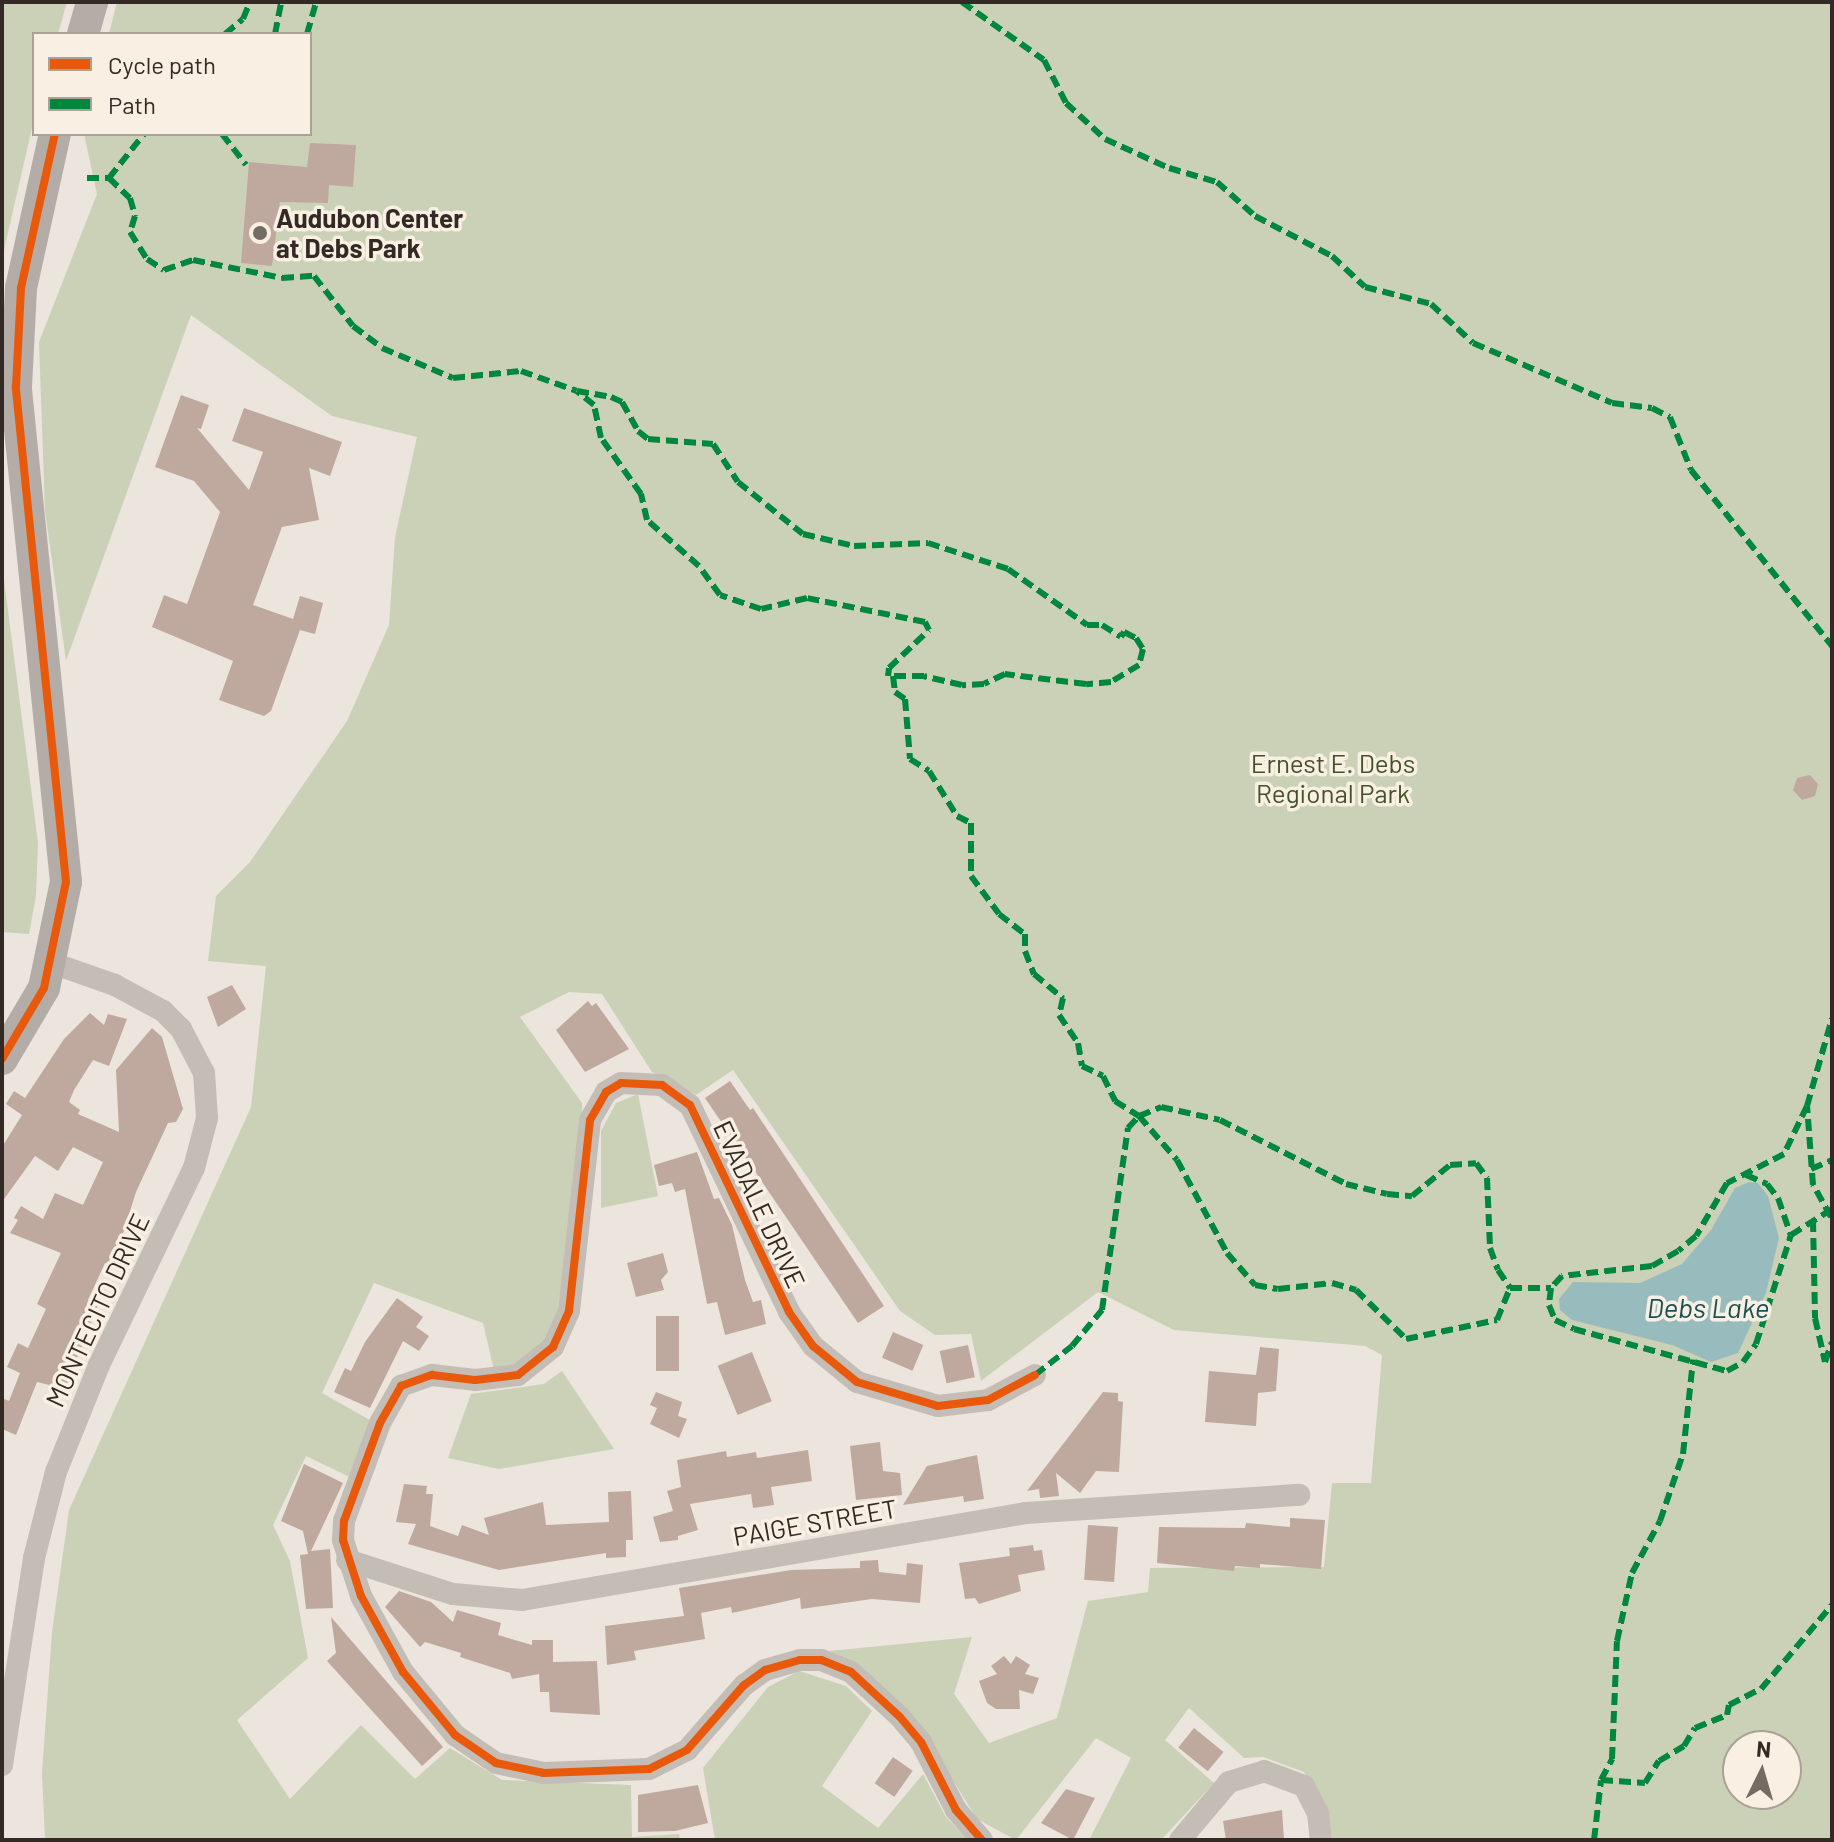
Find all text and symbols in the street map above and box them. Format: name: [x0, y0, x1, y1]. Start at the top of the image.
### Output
legend: [32, 32, 312, 136]
text: Cycle path: [108, 50, 216, 79]
text: Path: [108, 90, 156, 119]
place label: Audubon Center at Debs Park: [276, 202, 463, 264]
marker: Audubon Center at Debs Park: [251, 224, 269, 242]
park label: Ernest E. Debs Regional Park: [1251, 747, 1415, 808]
street label: EVADALE DRIVE: [708, 1115, 812, 1293]
street label: MONTECITO DRIVE: [39, 1208, 155, 1412]
water label: Debs Lake: [1647, 1290, 1769, 1324]
street label: PAIGE STREET: [731, 1492, 899, 1552]
north arrow: [1722, 1730, 1802, 1810]
text: N: [1755, 1734, 1772, 1762]

